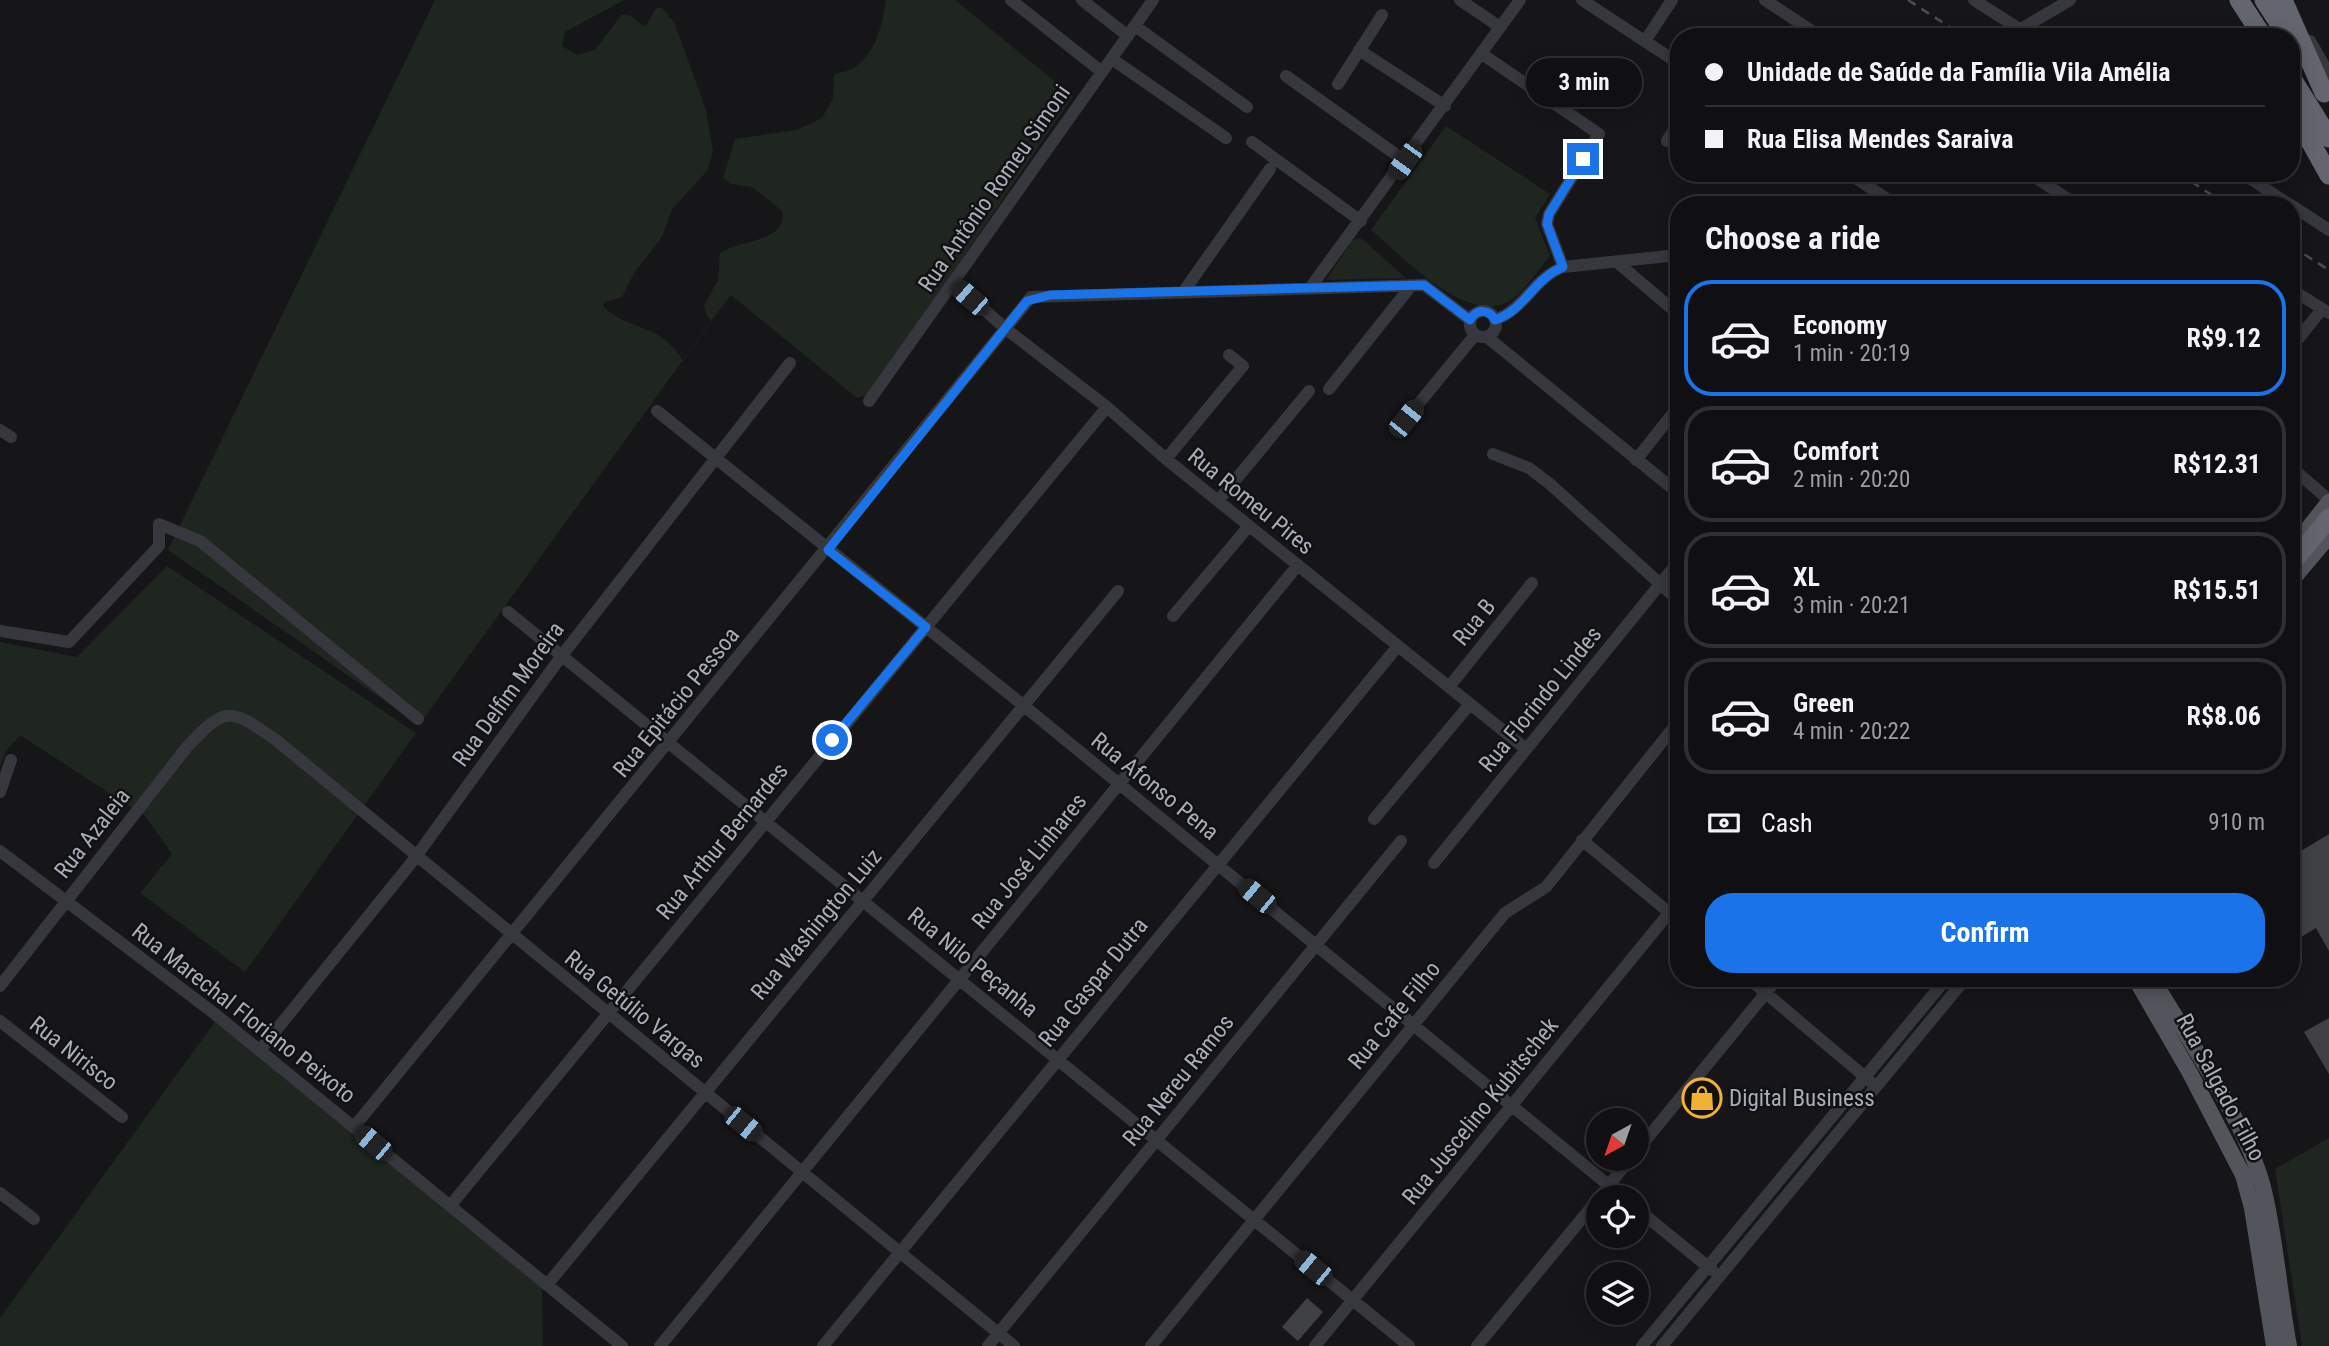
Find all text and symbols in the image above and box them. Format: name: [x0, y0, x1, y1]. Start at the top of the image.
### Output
text: Unidade de Saúde da Família Vila Amélia: [1747, 57, 2170, 87]
callout: 3 min: [1525, 58, 1641, 106]
text: 3 min: [1558, 69, 1610, 96]
street label: Rua Antônio Romeu Simoni: [913, 80, 1076, 297]
text: Rua Elisa Mendes Saraiva: [1747, 124, 2013, 154]
car: [1385, 138, 1426, 184]
route end: [1567, 143, 1599, 175]
text: Choose a ride: [1705, 219, 1880, 257]
car: [948, 276, 993, 320]
icon: car: [1709, 307, 1772, 370]
text: Economy: [1793, 310, 1887, 340]
text: R$9.12: [2187, 323, 2261, 353]
text: 1 min · 20:19: [1793, 340, 1910, 367]
car: [1385, 396, 1428, 442]
icon: car: [1709, 433, 1772, 496]
text: Comfort: [1793, 436, 1879, 466]
street label: Rua Romeu Pires: [1182, 442, 1319, 560]
text: R$12.31: [2173, 449, 2261, 479]
text: 2 min · 20:20: [1793, 466, 1910, 493]
icon: car: [1709, 559, 1772, 622]
text: XL: [1793, 562, 1820, 592]
text: R$15.51: [2173, 575, 2261, 605]
text: 3 min · 20:21: [1793, 592, 1910, 619]
street label: Rua B: [1447, 594, 1501, 651]
street label: Rua Delfim Moreira: [447, 617, 570, 772]
street label: Rua Florindo Lindes: [1474, 621, 1607, 777]
street label: Rua Epitácio Pessoa: [608, 622, 745, 783]
icon: car: [1709, 685, 1772, 748]
text: Green: [1793, 688, 1854, 718]
text: R$8.06: [2187, 701, 2261, 731]
text: 4 min · 20:22: [1793, 718, 1910, 745]
route start: [816, 724, 848, 756]
street label: Rua Afonso Pena: [1086, 727, 1224, 846]
street label: Rua Arthur Bernardes: [651, 758, 794, 925]
street label: Rua Azaleia: [49, 783, 136, 884]
street label: Rua José Linhares: [967, 788, 1092, 934]
icon: cash: [1705, 804, 1743, 842]
text: Cash: [1761, 808, 1813, 838]
text: 910 m: [2208, 809, 2265, 836]
street label: Rua Washington Luiz: [745, 843, 887, 1005]
car: [1235, 875, 1280, 917]
button: Confirm: [1705, 893, 2265, 973]
street label: Rua Nilo Peçanha: [902, 902, 1043, 1023]
street label: Rua Gaspar Dutra: [1033, 912, 1154, 1052]
street label: Rua Marechal Floriano Peixoto: [127, 918, 361, 1109]
street label: Rua Getúlio Vargas: [559, 945, 710, 1074]
street label: Rua Cafe Filho: [1343, 956, 1446, 1075]
street label: Rua Nereu Ramos: [1117, 1009, 1240, 1151]
street label: Rua Salgado Filho: [2170, 1009, 2271, 1165]
street label: Rua Nirisco: [24, 1011, 123, 1096]
street label: Rua Juscelino Kubitschek: [1397, 1012, 1564, 1210]
shop icon: Digital Business: [1681, 1077, 1723, 1119]
place label: Digital Business: [1729, 1085, 1875, 1112]
car: [721, 1103, 766, 1145]
north arrow: [1586, 1108, 1648, 1171]
map controls: [1586, 1108, 1649, 1325]
car: [351, 1121, 396, 1165]
button: locate: [1586, 1185, 1649, 1248]
car: [1291, 1247, 1336, 1289]
button: layers: [1586, 1262, 1649, 1325]

